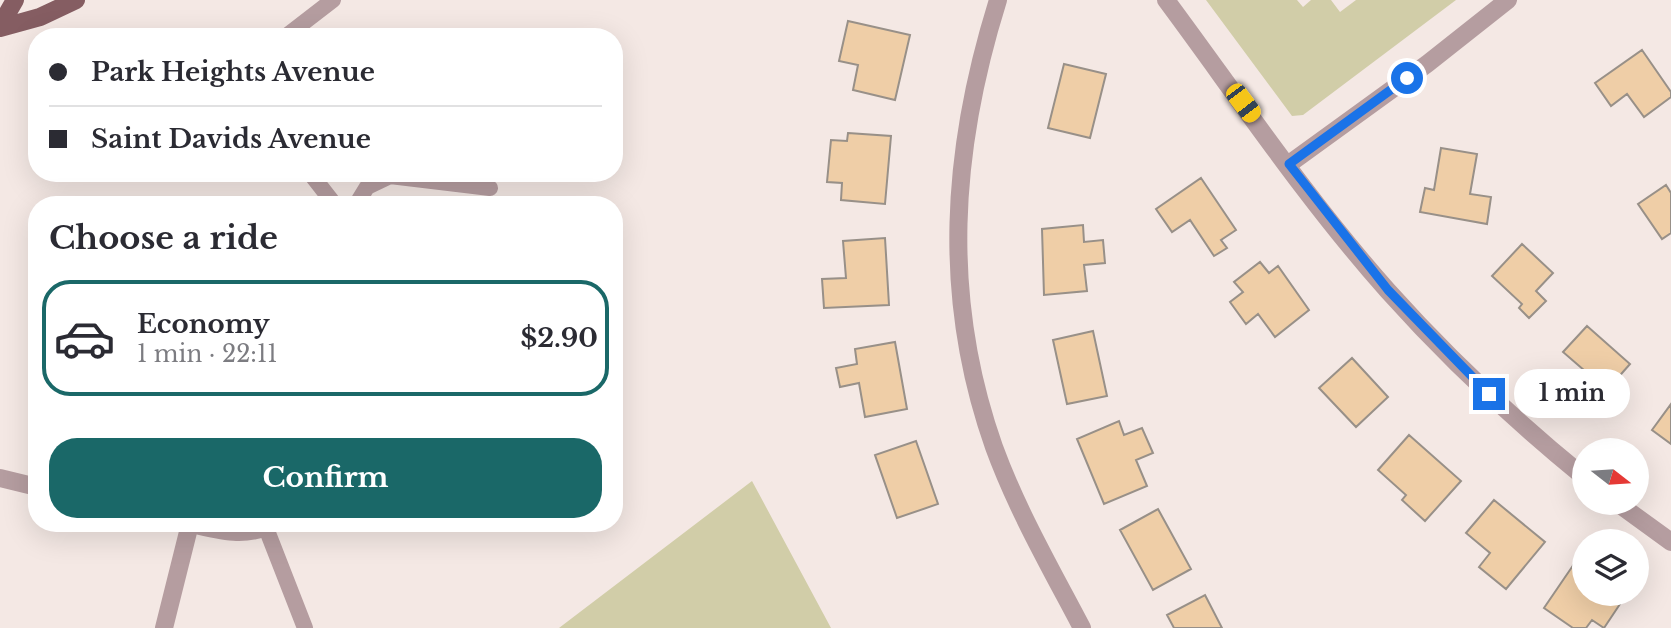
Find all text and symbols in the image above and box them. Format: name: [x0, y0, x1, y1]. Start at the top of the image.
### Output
text: Park Heights Avenue: [91, 56, 375, 88]
route start: [1391, 62, 1423, 94]
car: [1222, 80, 1265, 126]
text: Saint Davids Avenue: [91, 123, 371, 155]
text: Choose a ride: [49, 218, 278, 258]
icon: car: [53, 307, 116, 370]
text: Economy: [137, 308, 270, 340]
text: $2.90: [520, 322, 598, 354]
text: 1 min · 22:11: [137, 340, 277, 368]
callout: 1 min: [1514, 370, 1629, 418]
route end: [1473, 378, 1505, 410]
text: 1 min: [1539, 379, 1605, 407]
button: Confirm: [49, 438, 602, 518]
north arrow: [1572, 438, 1648, 514]
map controls: [1572, 438, 1649, 606]
button: layers: [1572, 529, 1649, 606]

